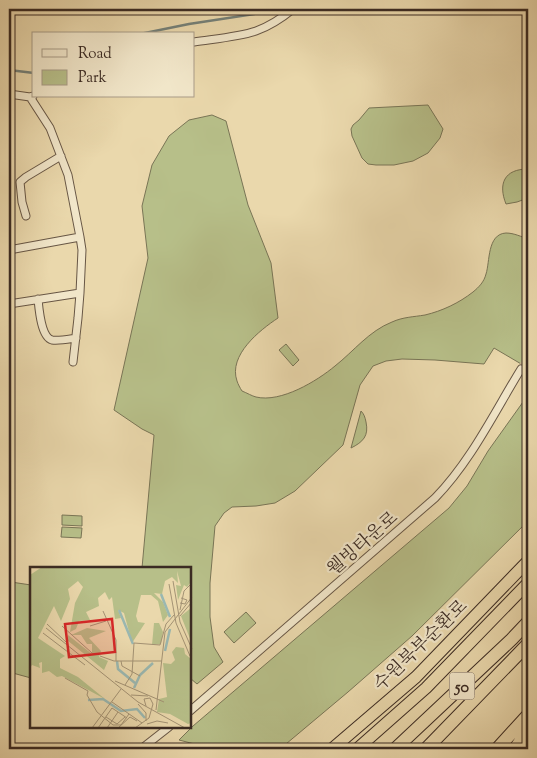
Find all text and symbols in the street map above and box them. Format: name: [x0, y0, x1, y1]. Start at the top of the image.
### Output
legend: [32, 32, 195, 98]
text: Road: [78, 44, 112, 65]
text: Park: [78, 68, 107, 89]
street label: 웰빙타운로: [322, 506, 405, 583]
inset map: [30, 567, 191, 728]
street label: 수원북부순환로: [369, 595, 474, 698]
road number: 50: [450, 672, 474, 699]

